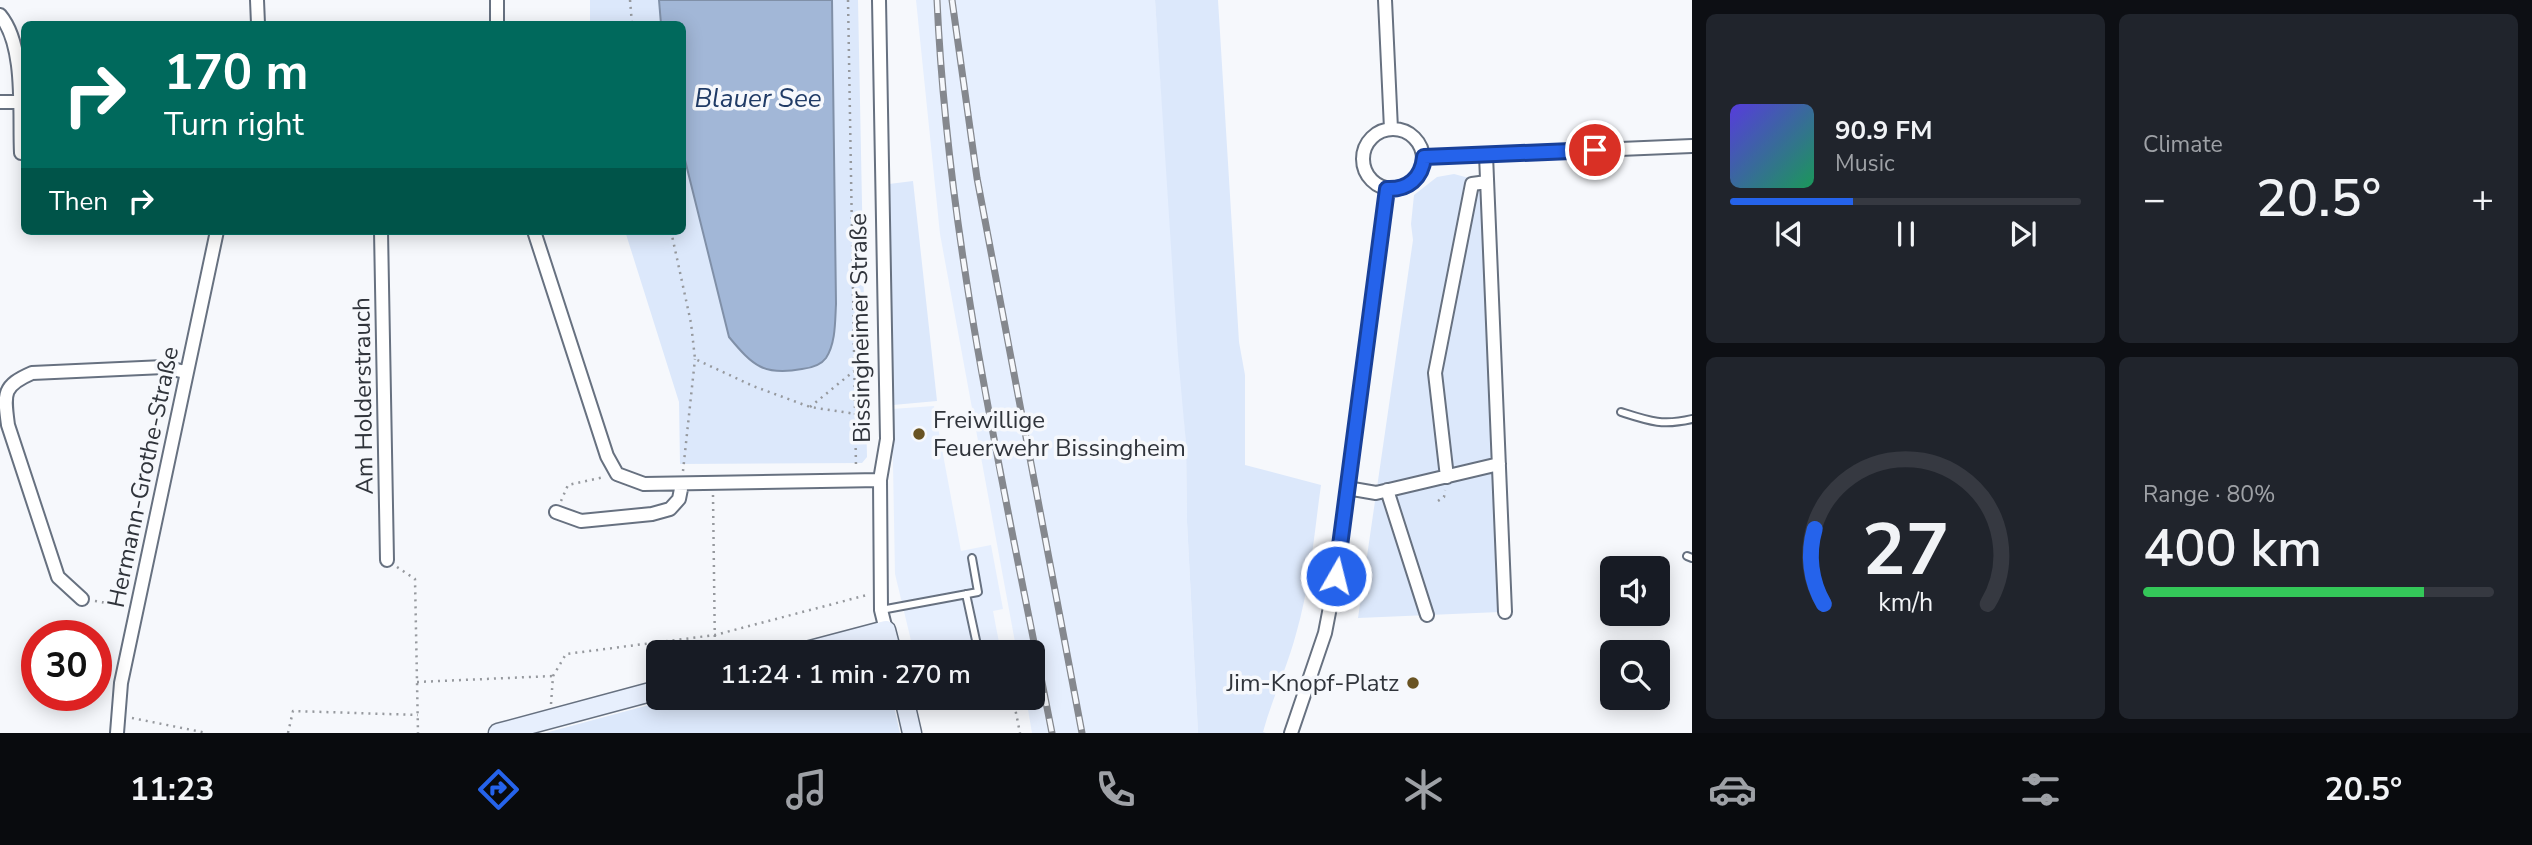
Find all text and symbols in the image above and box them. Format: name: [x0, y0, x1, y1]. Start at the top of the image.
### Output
text: 170 m: [164, 39, 308, 106]
icon: right: [49, 49, 140, 140]
water label: Blauer See: [694, 81, 822, 116]
text: Turn right: [164, 103, 304, 146]
text: 90.9 FM: [1835, 113, 1932, 148]
pin: [1565, 120, 1625, 180]
text: Climate: [2143, 129, 2223, 160]
icon: arrive: [1576, 131, 1614, 169]
text: Music: [1835, 148, 1895, 179]
text: 20.5°: [2256, 163, 2381, 234]
text: −: [2143, 174, 2166, 225]
text: +: [2471, 174, 2494, 225]
icon: right: [122, 182, 160, 220]
text: Then: [49, 184, 108, 219]
street label: Bissingheimer Straße: [842, 213, 878, 443]
icon: previous: [1770, 215, 1808, 253]
icon: pause: [1887, 215, 1925, 253]
icon: next: [2004, 215, 2042, 253]
street label: Am Holderstrauch: [345, 297, 381, 495]
street label: Hermann-Grothe-Straße: [100, 344, 186, 610]
place label: Freiwillige Feuerwehr Bissingheim: [933, 404, 1186, 464]
marker: Freiwillige Feuerwehr Bissingheim: [911, 426, 927, 442]
text: Range · 80%: [2143, 479, 2275, 510]
text: 27: [1862, 500, 1949, 600]
text: 400 km: [2143, 513, 2322, 584]
position arrow: [1299, 539, 1373, 613]
map controls: [1600, 556, 1670, 710]
button: sound: [1600, 556, 1670, 626]
text: km/h: [1878, 586, 1933, 620]
speed limit sign: 30: [21, 620, 112, 711]
button: search: [1600, 640, 1670, 710]
text: 11:24 · 1 min · 270 m: [720, 657, 971, 692]
place label: Jim-Knopf-Platz: [1226, 667, 1399, 699]
marker: Jim-Knopf-Platz: [1405, 675, 1421, 691]
icon: directions: [474, 765, 523, 814]
icon: music: [782, 765, 831, 814]
icon: phone: [1091, 765, 1140, 814]
icon: climate: [1399, 765, 1448, 814]
icon: car: [1708, 765, 1757, 814]
icon: filters: [2016, 765, 2065, 814]
text: 11:23: [130, 768, 214, 811]
text: 20.5°: [2325, 768, 2402, 811]

